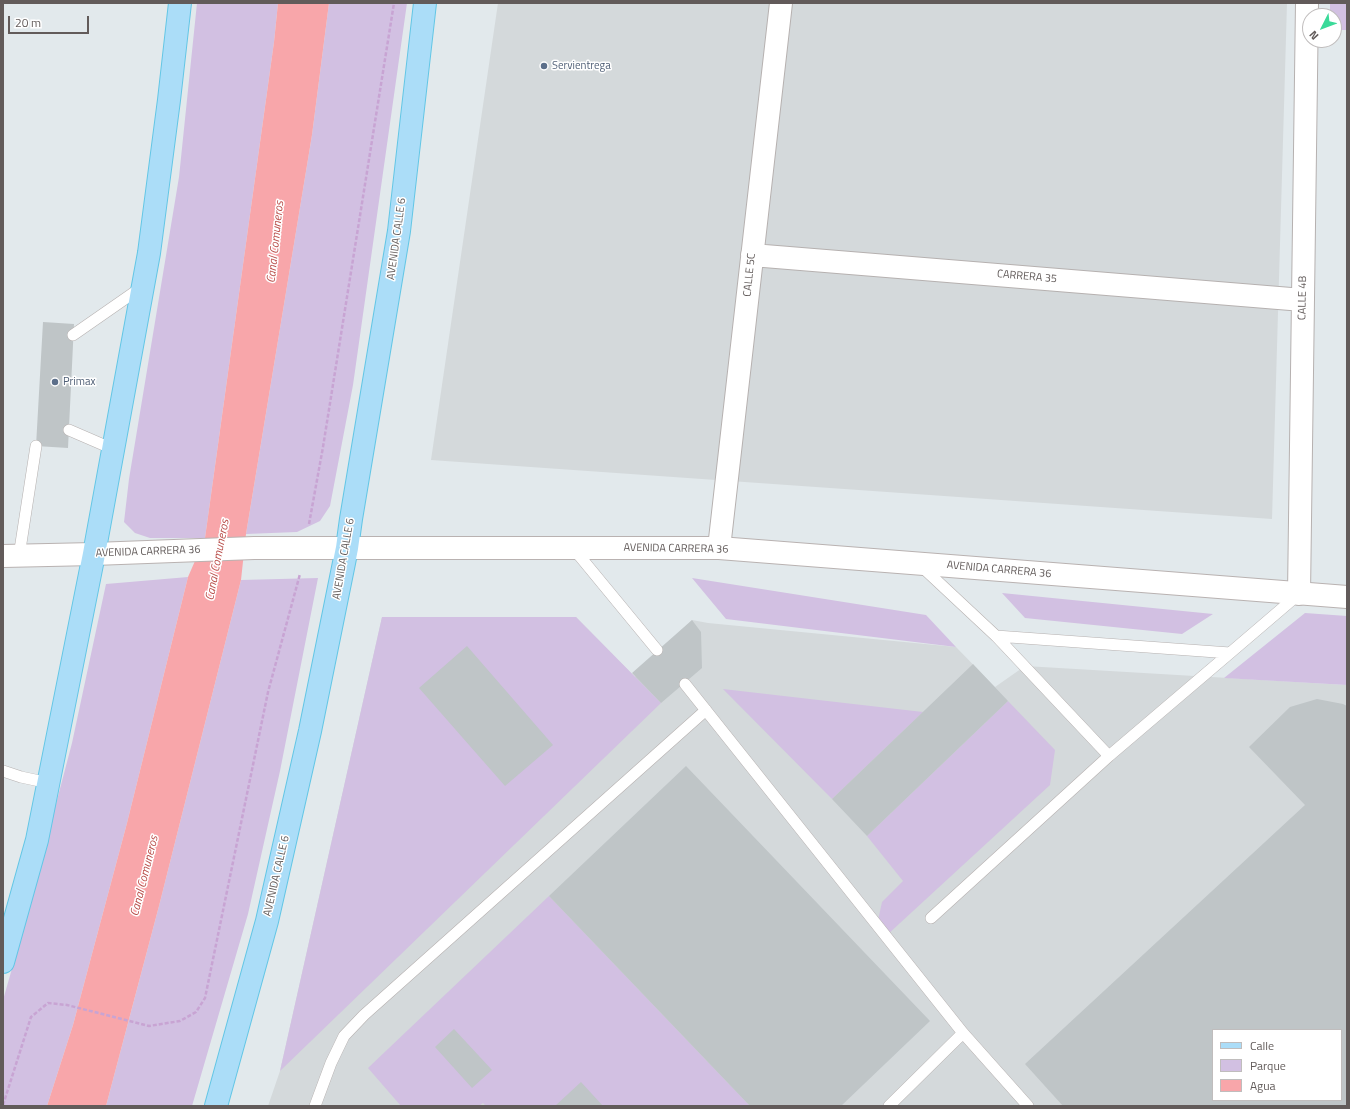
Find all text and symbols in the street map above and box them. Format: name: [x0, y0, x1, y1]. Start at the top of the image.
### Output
scale bar: [10, 8, 91, 34]
north arrow: [1302, 8, 1342, 48]
text: 20 m: [15, 13, 41, 32]
text: N: [1305, 27, 1322, 44]
place label: Servientrega: [552, 59, 611, 73]
marker: Servientrega: [539, 61, 549, 71]
street label: AVENIDA CALLE 6: [385, 197, 409, 281]
water label: Canal Comuneros: [265, 200, 287, 284]
street label: CALLE 5C: [741, 253, 759, 297]
street label: CARRERA 35: [996, 268, 1058, 286]
street label: CALLE 4B: [1296, 276, 1310, 320]
place label: Primax: [63, 375, 95, 389]
marker: Primax: [50, 377, 60, 387]
street label: AVENIDA CALLE 6: [330, 517, 358, 601]
water label: Canal Comuneros: [203, 518, 233, 602]
street label: AVENIDA CARRERA 36: [623, 541, 729, 557]
street label: AVENIDA CARRERA 36: [95, 544, 201, 560]
street label: AVENIDA CARRERA 36: [946, 559, 1052, 581]
water label: Canal Comuneros: [128, 834, 162, 918]
street label: AVENIDA CALLE 6: [261, 834, 293, 918]
legend: [1212, 1029, 1342, 1101]
text: Calle: [1250, 1036, 1274, 1055]
text: Parque: [1250, 1056, 1286, 1075]
text: Agua: [1250, 1076, 1276, 1095]

